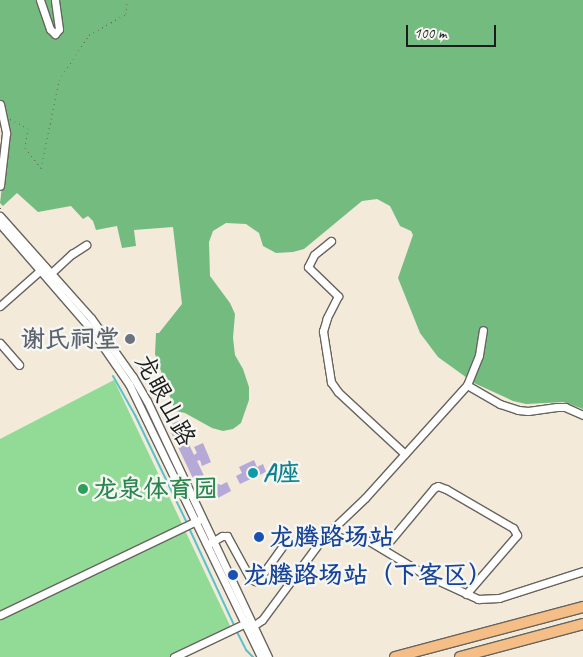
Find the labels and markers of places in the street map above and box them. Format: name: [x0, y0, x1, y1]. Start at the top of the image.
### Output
place label: 谢氏祠堂: [20, 324, 120, 354]
marker: 谢氏祠堂: [124, 333, 136, 345]
place label: A座: [263, 458, 301, 488]
marker: A座: [247, 467, 259, 479]
place label: 龙泉体育园: [93, 474, 218, 504]
marker: 龙泉体育园: [77, 483, 89, 495]
place label: 龙腾路场站: [269, 522, 394, 552]
marker: 龙腾路场站: [253, 531, 265, 543]
place label: 龙腾路场站（下客区）: [243, 560, 493, 590]
marker: 龙腾路场站（下客区）: [227, 569, 239, 581]

